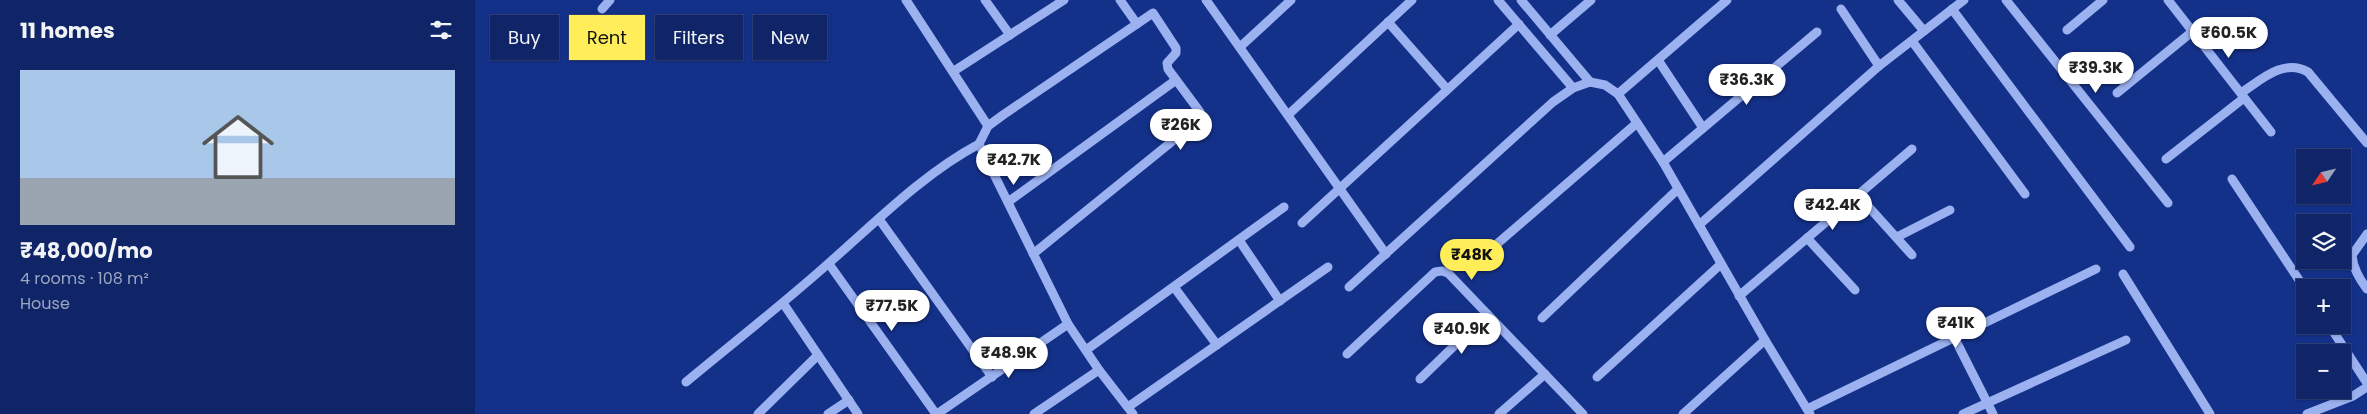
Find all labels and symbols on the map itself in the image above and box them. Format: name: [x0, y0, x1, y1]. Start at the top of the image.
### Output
pin: ₹60.5K: [2188, 17, 2270, 59]
pin: ₹39.3K: [2055, 52, 2137, 94]
pin: ₹36.3K: [1706, 64, 1788, 106]
pin: ₹26K: [1151, 108, 1211, 151]
pin: ₹42.7K: [973, 144, 1055, 186]
north arrow: [2296, 149, 2351, 204]
pin: ₹42.4K: [1792, 188, 1874, 231]
pin: ₹48K: [1442, 238, 1502, 281]
pin: ₹77.5K: [851, 290, 933, 332]
pin: ₹41K: [1926, 306, 1986, 349]
pin: ₹40.9K: [1421, 312, 1503, 355]
pin: ₹48.9K: [968, 336, 1050, 379]

